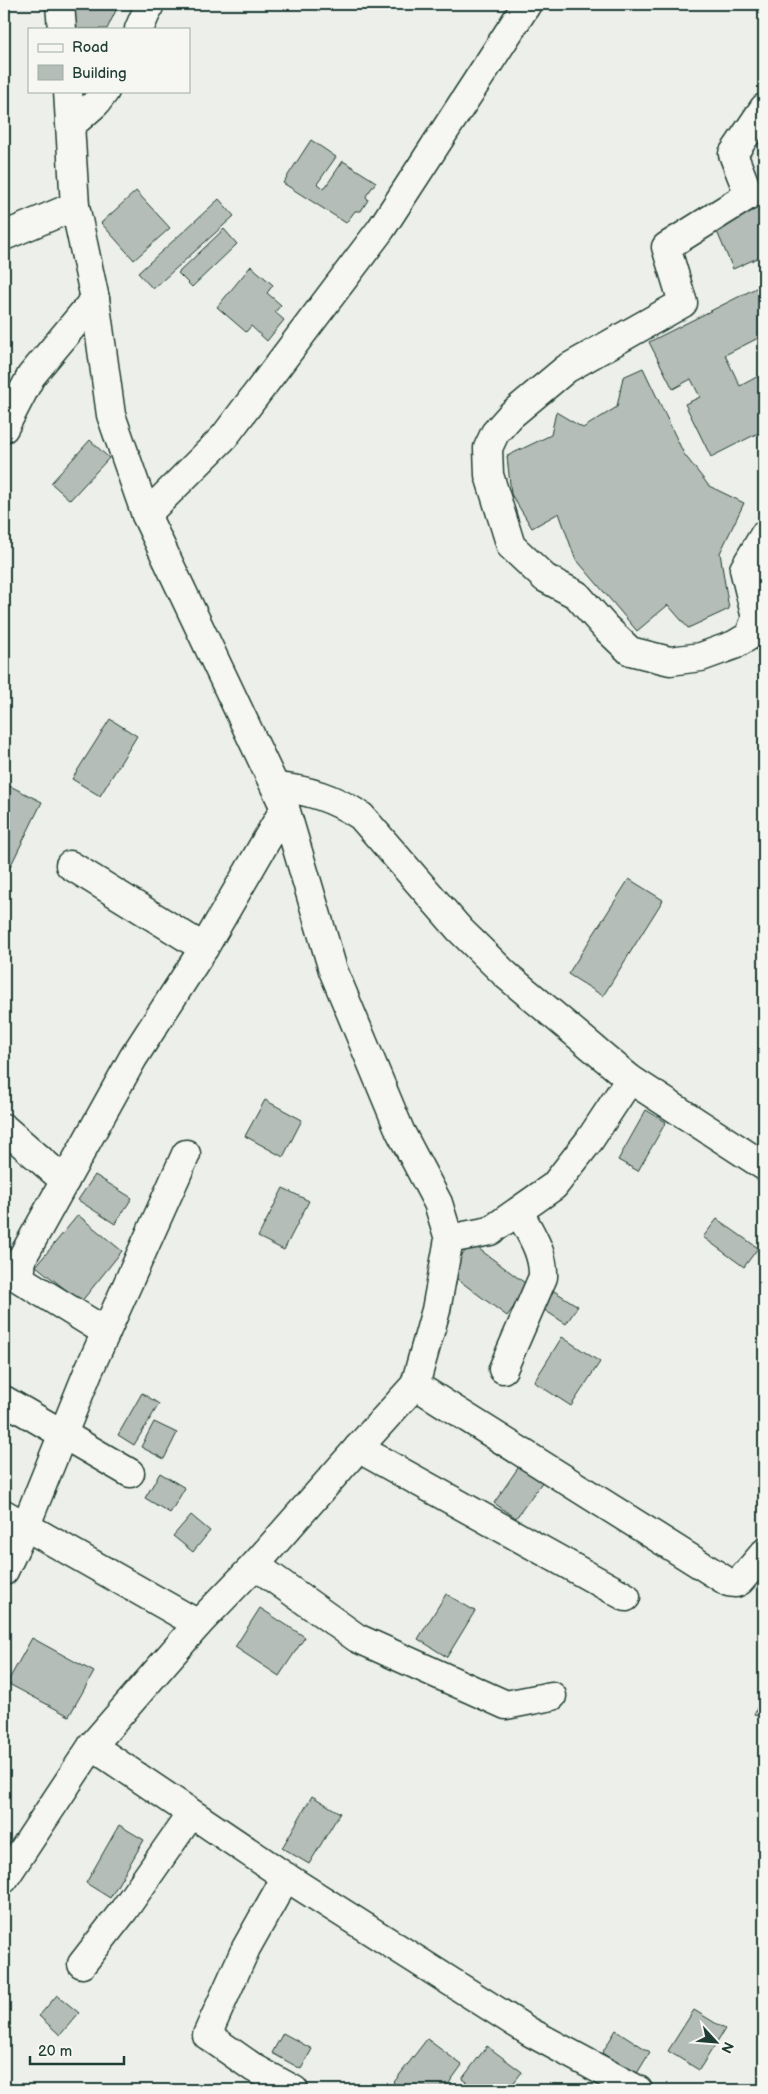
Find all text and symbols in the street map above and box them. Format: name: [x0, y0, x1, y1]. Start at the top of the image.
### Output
legend: [28, 28, 190, 92]
text: Road: [72, 38, 108, 57]
text: Building: [72, 64, 127, 83]
north arrow: [690, 2016, 740, 2066]
scale bar: [30, 2034, 124, 2066]
text: N: [717, 2039, 737, 2056]
text: 20 m: [38, 2042, 72, 2061]

